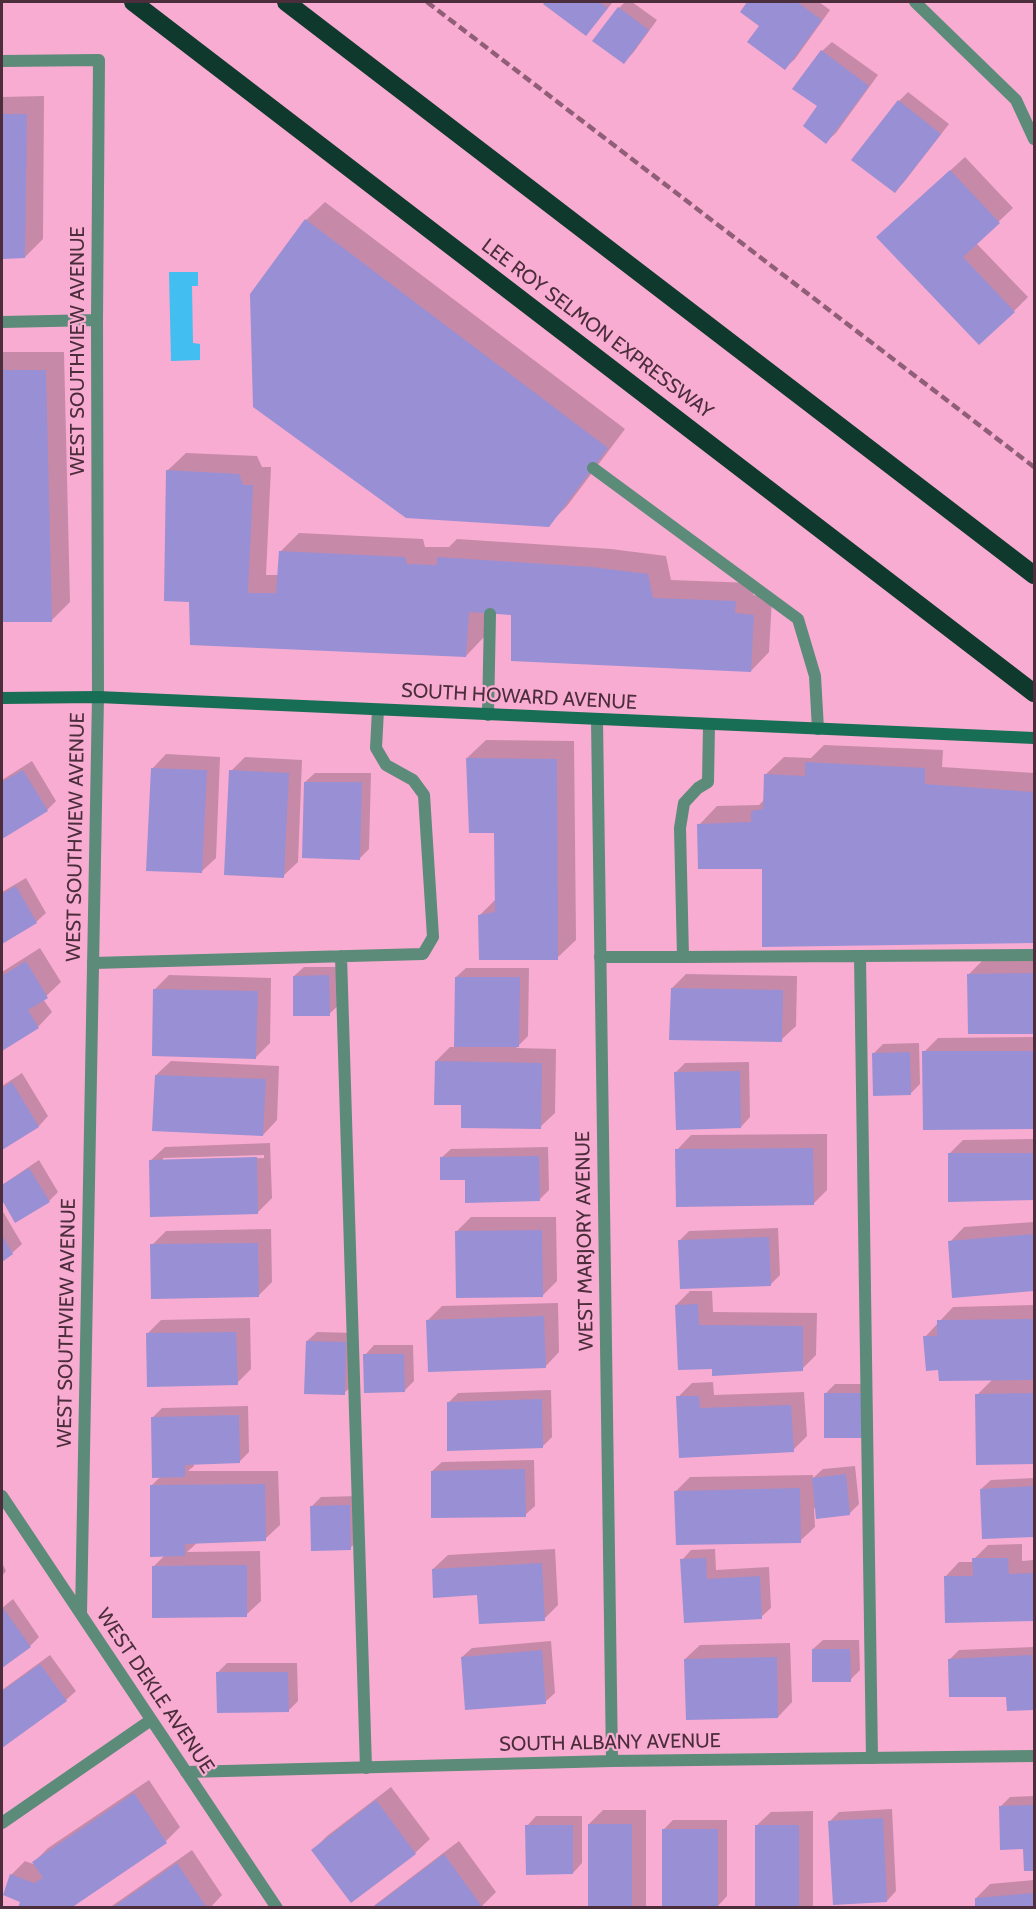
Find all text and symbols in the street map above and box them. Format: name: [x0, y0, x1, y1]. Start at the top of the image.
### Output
street label: WEST SOUTHVIEW AVENUE: [66, 226, 90, 476]
street label: LEE ROY SELMON EXPRESSWAY: [476, 234, 718, 424]
street label: SOUTH HOWARD AVENUE: [401, 679, 637, 715]
street label: WEST SOUTHVIEW AVENUE: [62, 712, 90, 962]
street label: WEST MARJORY AVENUE: [571, 1131, 599, 1351]
street label: WEST SOUTHVIEW AVENUE: [53, 1198, 81, 1448]
street label: WEST DEKLE AVENUE: [91, 1604, 219, 1778]
street label: SOUTH ALBANY AVENUE: [499, 1729, 721, 1757]

